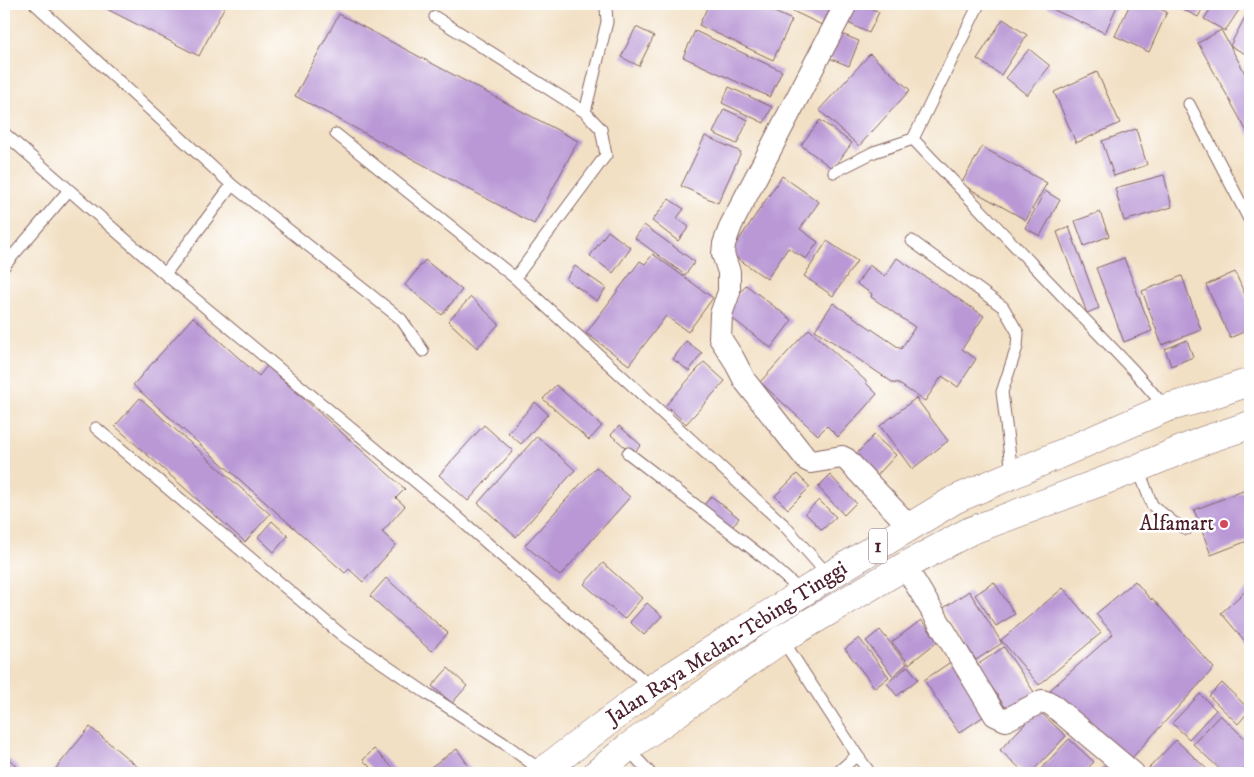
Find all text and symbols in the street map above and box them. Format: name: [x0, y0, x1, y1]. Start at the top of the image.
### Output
place label: Alfamart: [1139, 511, 1214, 537]
marker: Alfamart: [1218, 518, 1230, 530]
road number: 1: [869, 528, 887, 564]
street label: Jalan Raya Medan-Tebing Tinggi: [600, 555, 852, 732]

